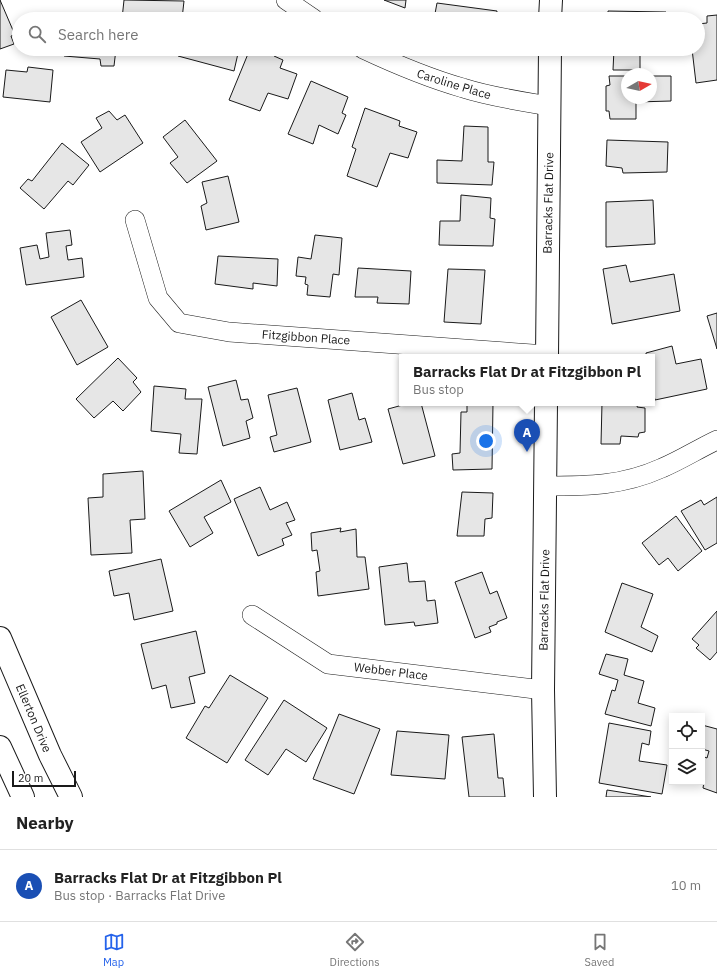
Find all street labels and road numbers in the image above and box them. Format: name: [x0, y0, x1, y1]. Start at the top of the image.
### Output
street label: Caroline Place: [415, 66, 493, 103]
street label: Barracks Flat Drive: [540, 152, 556, 254]
street label: Fitzgibbon Place: [261, 326, 351, 348]
street label: Barracks Flat Drive: [536, 549, 552, 651]
street label: Webber Place: [353, 659, 429, 683]
street label: Ellerton Drive: [13, 682, 55, 755]

